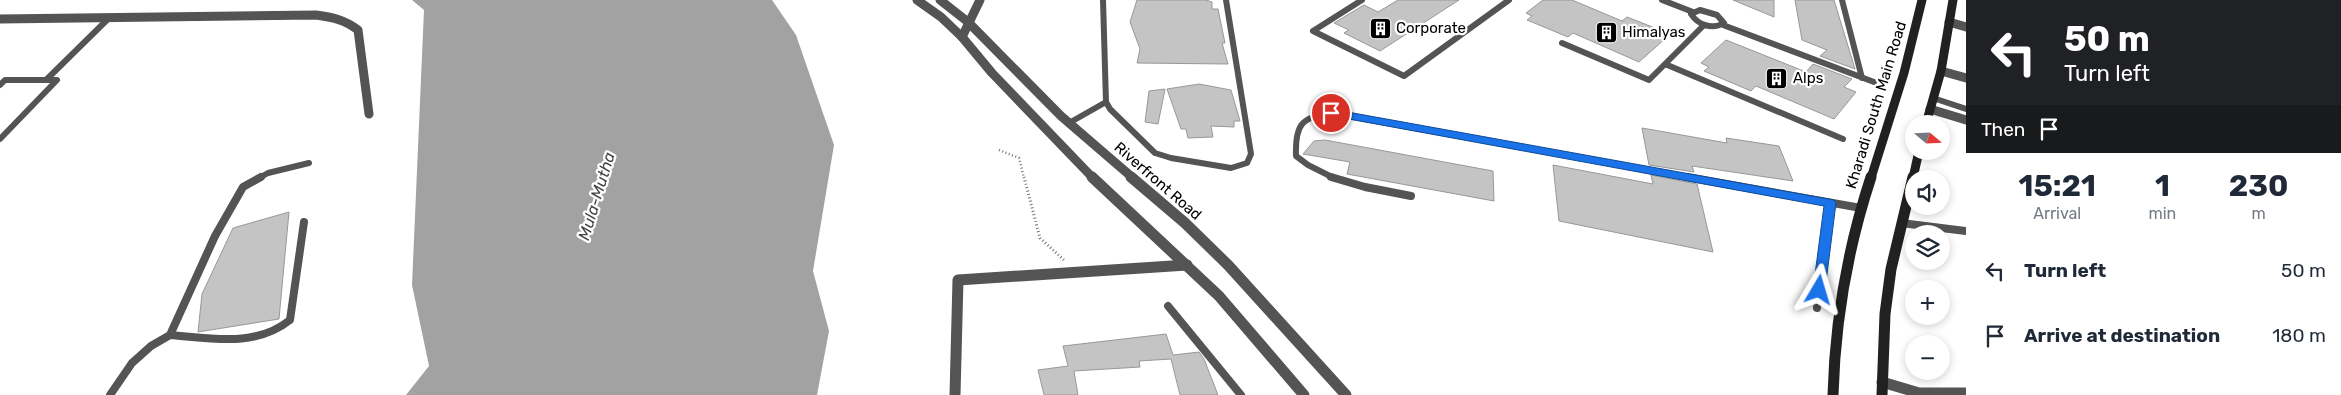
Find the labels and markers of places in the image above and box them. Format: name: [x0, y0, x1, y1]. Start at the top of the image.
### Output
building icon: Corporate: [1368, 16, 1392, 40]
place label: Corporate: [1396, 19, 1466, 37]
building icon: Himalyas: [1594, 20, 1618, 44]
place label: Himalyas: [1622, 23, 1686, 41]
building icon: Alps: [1765, 66, 1789, 90]
place label: Alps: [1793, 69, 1824, 87]
pin: [1310, 92, 1352, 134]

